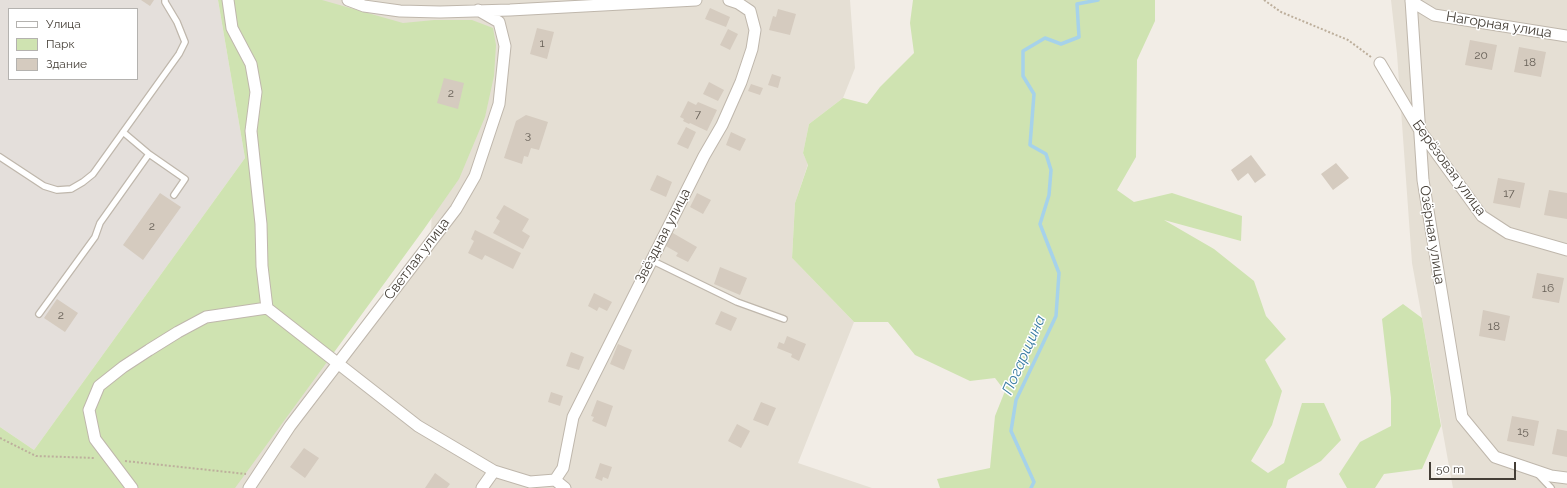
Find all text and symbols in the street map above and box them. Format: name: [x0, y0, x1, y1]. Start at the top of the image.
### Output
legend: [8, 8, 138, 80]
street label: Нагорная улица: [1445, 8, 1553, 42]
text: Улица: [46, 17, 81, 31]
house number: 1: [539, 36, 545, 50]
text: Парк: [46, 37, 75, 51]
house number: 20: [1474, 48, 1488, 62]
house number: 18: [1524, 55, 1536, 69]
text: Здание: [46, 57, 87, 71]
house number: 2: [448, 86, 454, 100]
house number: 7: [695, 107, 701, 121]
street label: Берёзовая улица: [1409, 117, 1489, 219]
house number: 3: [525, 128, 531, 142]
street label: Озёрная улица: [1416, 184, 1448, 286]
street label: Звёздная улица: [632, 186, 694, 286]
house number: 17: [1503, 186, 1515, 200]
street label: Светлая улица: [381, 215, 453, 303]
house number: 2: [149, 219, 155, 233]
house number: 16: [1542, 281, 1554, 295]
house number: 2: [58, 308, 64, 322]
water label: Погарщина: [999, 313, 1049, 397]
house number: 18: [1488, 319, 1500, 333]
house number: 15: [1517, 424, 1529, 438]
scale bar: [1431, 454, 1518, 480]
text: 50 m: [1436, 462, 1464, 476]

